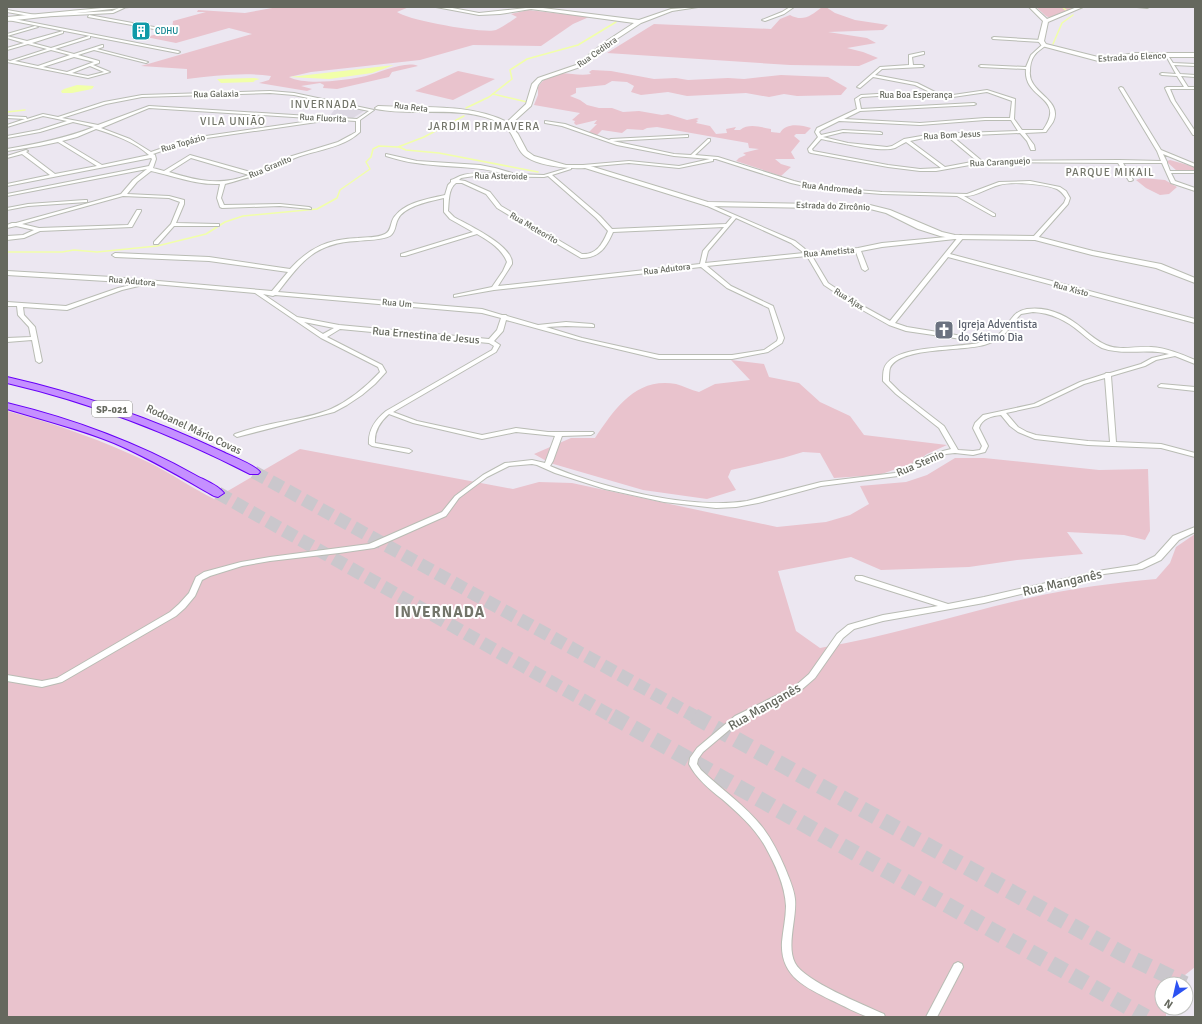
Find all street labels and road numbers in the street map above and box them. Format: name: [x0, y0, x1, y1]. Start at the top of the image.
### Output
street label: Rua Cedibra: [575, 34, 620, 70]
street label: Estrada do Elenco: [1097, 50, 1167, 65]
street label: Rua Galaxia: [193, 89, 239, 100]
street label: Rua Boa Esperança: [879, 90, 953, 101]
street label: Rua Reta: [393, 100, 429, 115]
street label: Rua Fluorita: [299, 112, 347, 125]
street label: Rua Bom Jesus: [923, 129, 981, 142]
street label: Rua Topázio: [160, 132, 207, 155]
street label: Rua Granito: [247, 153, 293, 181]
street label: Rua Caranguejo: [969, 155, 1031, 170]
street label: Rua Asteroide: [474, 171, 528, 182]
street label: Rua Andromeda: [801, 180, 863, 197]
street label: Estrada do Zircônio: [796, 200, 871, 213]
street label: Rua Meteorito: [507, 210, 560, 247]
street label: Rua Ametista: [803, 245, 855, 260]
street label: Rua Adutora: [643, 261, 692, 278]
street label: Rua Adutora: [108, 274, 156, 289]
street label: Rua Xisto: [1052, 279, 1090, 300]
street label: Rua Ajax: [832, 286, 867, 313]
street label: Rua Um: [382, 297, 412, 310]
street label: Rua Ernestina de Jesus: [372, 324, 480, 347]
road number: SP-021: [92, 401, 132, 417]
street label: Rodoanel Mário Covas: [144, 402, 244, 457]
street label: Rua Stenio: [894, 448, 946, 479]
street label: Rua Manganês: [1021, 566, 1104, 600]
street label: Rua Manganês: [725, 680, 804, 734]

